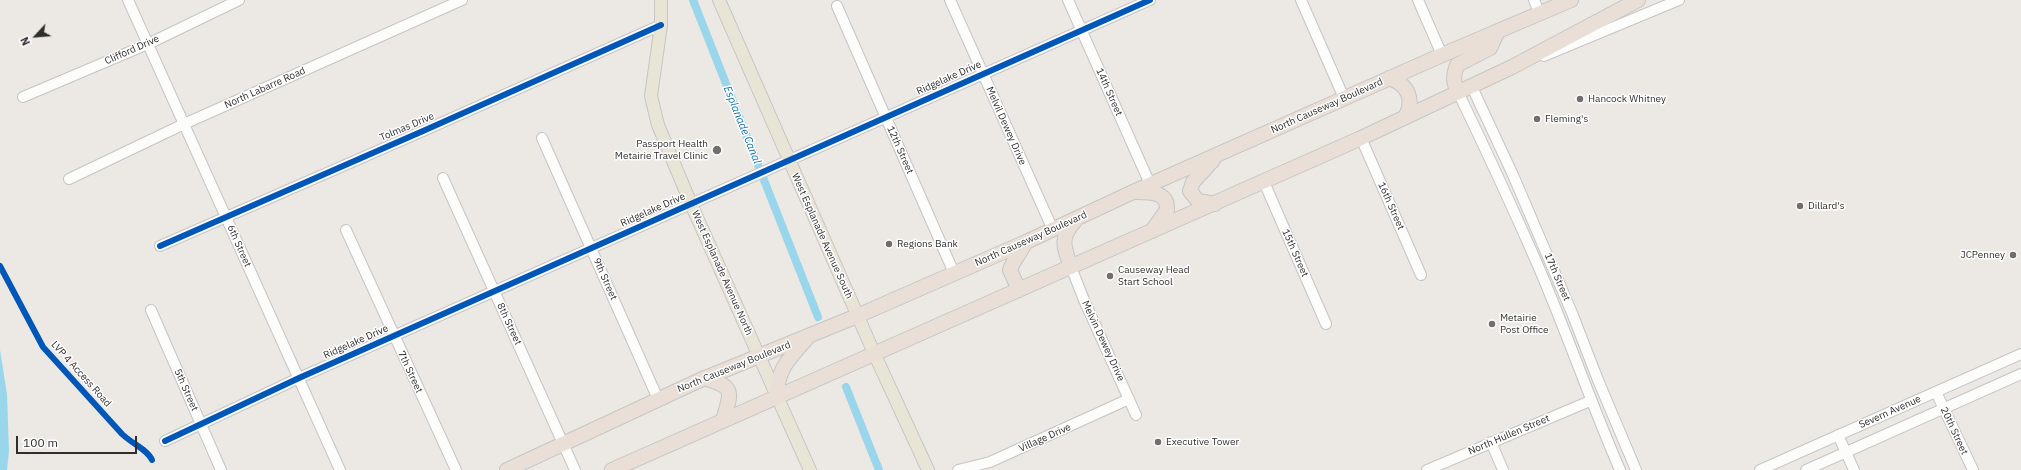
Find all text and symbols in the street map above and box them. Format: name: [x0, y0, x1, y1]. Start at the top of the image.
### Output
north arrow: [16, 16, 56, 56]
street label: Clifford Drive: [103, 33, 161, 67]
text: N: [17, 35, 33, 48]
street label: Ridgelake Drive: [915, 58, 983, 98]
street label: North Labarre Road: [223, 65, 307, 111]
street label: 14th Street: [1093, 66, 1125, 118]
street label: North Causeway Boulevard: [1269, 76, 1385, 136]
water label: Esplanade Canal: [720, 84, 764, 166]
street label: Melvil Dewey Drive: [983, 85, 1029, 167]
place label: Hancock Whitney: [1588, 93, 1666, 105]
marker: Hancock Whitney: [1575, 94, 1585, 104]
street label: Tolmas Drive: [378, 110, 436, 144]
place label: Fleming's: [1545, 113, 1588, 125]
marker: Fleming's: [1532, 114, 1542, 124]
street label: 12th Street: [884, 124, 916, 176]
place label: Passport Health Metairie Travel Clinic: [615, 138, 708, 162]
marker: Passport Health Metairie Travel Clinic: [711, 144, 723, 156]
street label: West Esplanade Avenue South: [789, 171, 855, 301]
street label: 16th Street: [1375, 180, 1407, 232]
street label: Ridgelake Drive: [619, 190, 687, 230]
place label: Dillard's: [1808, 200, 1845, 212]
marker: Dillard's: [1795, 201, 1805, 211]
street label: West Esplanade Avenue North: [689, 209, 755, 337]
street label: North Causeway Boulevard: [973, 209, 1089, 269]
street label: 6th Street: [224, 223, 254, 269]
street label: 15th Street: [1279, 227, 1311, 279]
place label: Regions Bank: [897, 238, 958, 250]
marker: Regions Bank: [884, 239, 894, 249]
place label: JCPenney: [1961, 249, 2005, 261]
marker: JCPenney: [2008, 250, 2018, 260]
street label: 17th Street: [1542, 251, 1572, 303]
street label: 9th Street: [590, 256, 620, 302]
place label: Causeway Head Start School: [1118, 264, 1189, 288]
marker: Causeway Head Start School: [1105, 271, 1115, 281]
street label: Melvin Dewey Drive: [1079, 299, 1127, 383]
street label: 8th Street: [494, 301, 524, 347]
place label: Metairie Post Office: [1500, 312, 1549, 336]
marker: Metairie Post Office: [1487, 319, 1497, 329]
street label: Ridgelake Drive: [322, 322, 390, 362]
street label: LVP 4 Access Road: [48, 339, 114, 409]
street label: North Causeway Boulevard: [676, 339, 792, 395]
street label: 7th Street: [395, 349, 425, 395]
street label: 5th Street: [171, 367, 201, 413]
street label: Severn Avenue: [1857, 393, 1923, 431]
street label: 20th Street: [1938, 405, 1970, 457]
street label: North Hullen Street: [1467, 412, 1551, 458]
street label: Village Drive: [1017, 421, 1073, 455]
scale bar: [18, 428, 139, 454]
text: 100 m: [23, 435, 58, 450]
place label: Executive Tower: [1166, 436, 1239, 448]
marker: Executive Tower: [1153, 437, 1163, 447]

